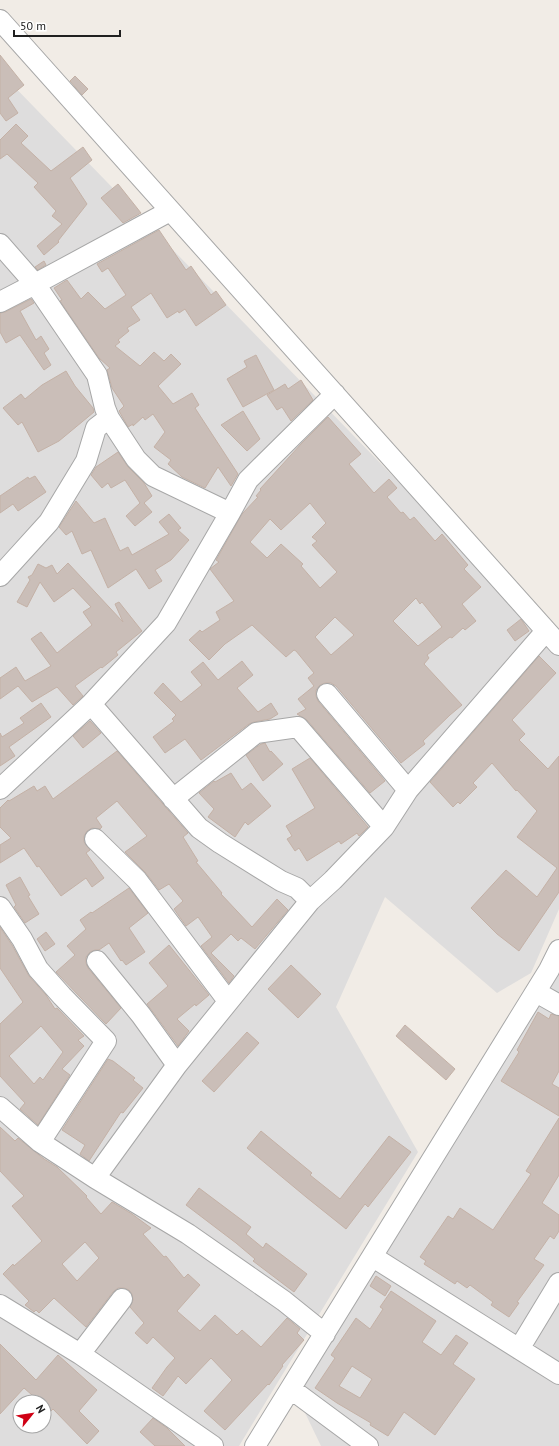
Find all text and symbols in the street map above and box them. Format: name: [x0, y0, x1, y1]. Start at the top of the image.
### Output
scale bar: [14, 12, 120, 38]
text: 50 m: [20, 18, 46, 33]
north arrow: [12, 1394, 52, 1434]
text: N: [33, 1402, 49, 1416]

